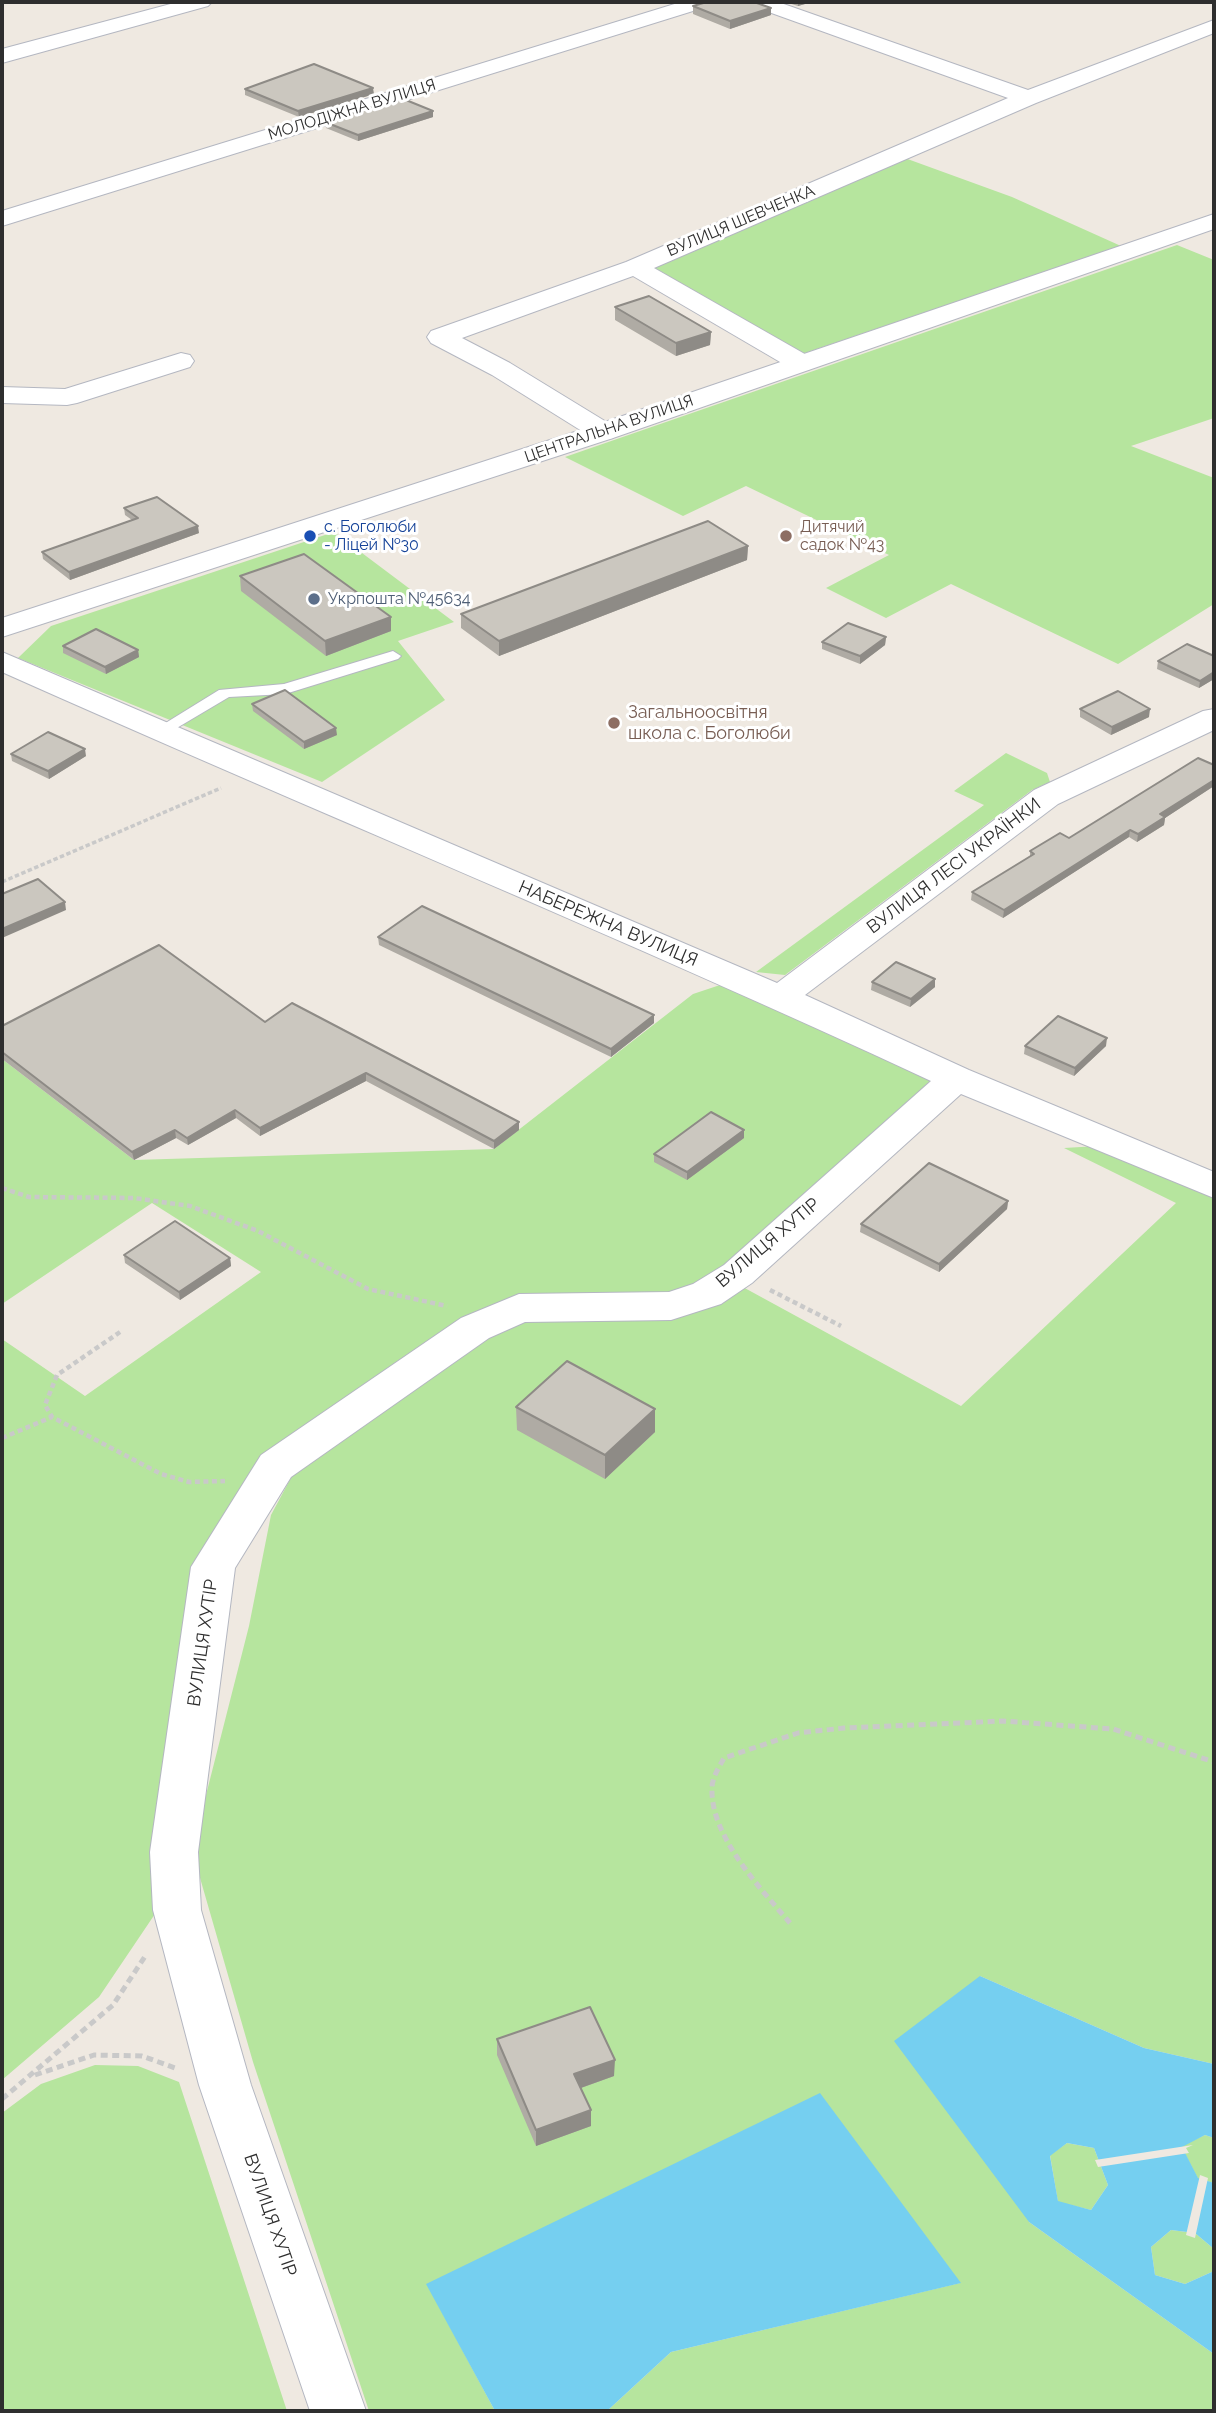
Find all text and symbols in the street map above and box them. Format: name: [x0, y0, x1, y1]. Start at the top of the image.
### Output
street label: МОЛОДІЖНА ВУЛИЦЯ: [266, 75, 438, 145]
street label: ВУЛИЦЯ ШЕВЧЕНКА: [664, 181, 818, 261]
street label: ЦЕНТРАЛЬНА ВУЛИЦЯ: [522, 391, 696, 467]
place label: с. Боголюби - Ліцей №30: [324, 517, 419, 555]
place label: Дитячий садок №43: [800, 517, 884, 555]
marker: с. Боголюби - Ліцей №30: [302, 528, 318, 544]
marker: Дитячий садок №43: [778, 528, 794, 544]
place label: Укрпошта №45634: [328, 589, 470, 609]
marker: Укрпошта №45634: [306, 591, 322, 607]
place label: Загальноосвітня школа с. Боголюби: [628, 702, 791, 744]
marker: Загальноосвітня школа с. Боголюби: [606, 715, 622, 731]
street label: ВУЛИЦЯ ЛЕСІ УКРАЇНКИ: [863, 794, 1045, 938]
street label: НАБЕРЕЖНА ВУЛИЦЯ: [515, 876, 701, 972]
street label: ВУЛИЦЯ ХУТІР: [712, 1194, 824, 1292]
street label: ВУЛИЦЯ ХУТІР: [183, 1578, 223, 1708]
street label: ВУЛИЦЯ ХУТІР: [239, 2151, 301, 2279]

